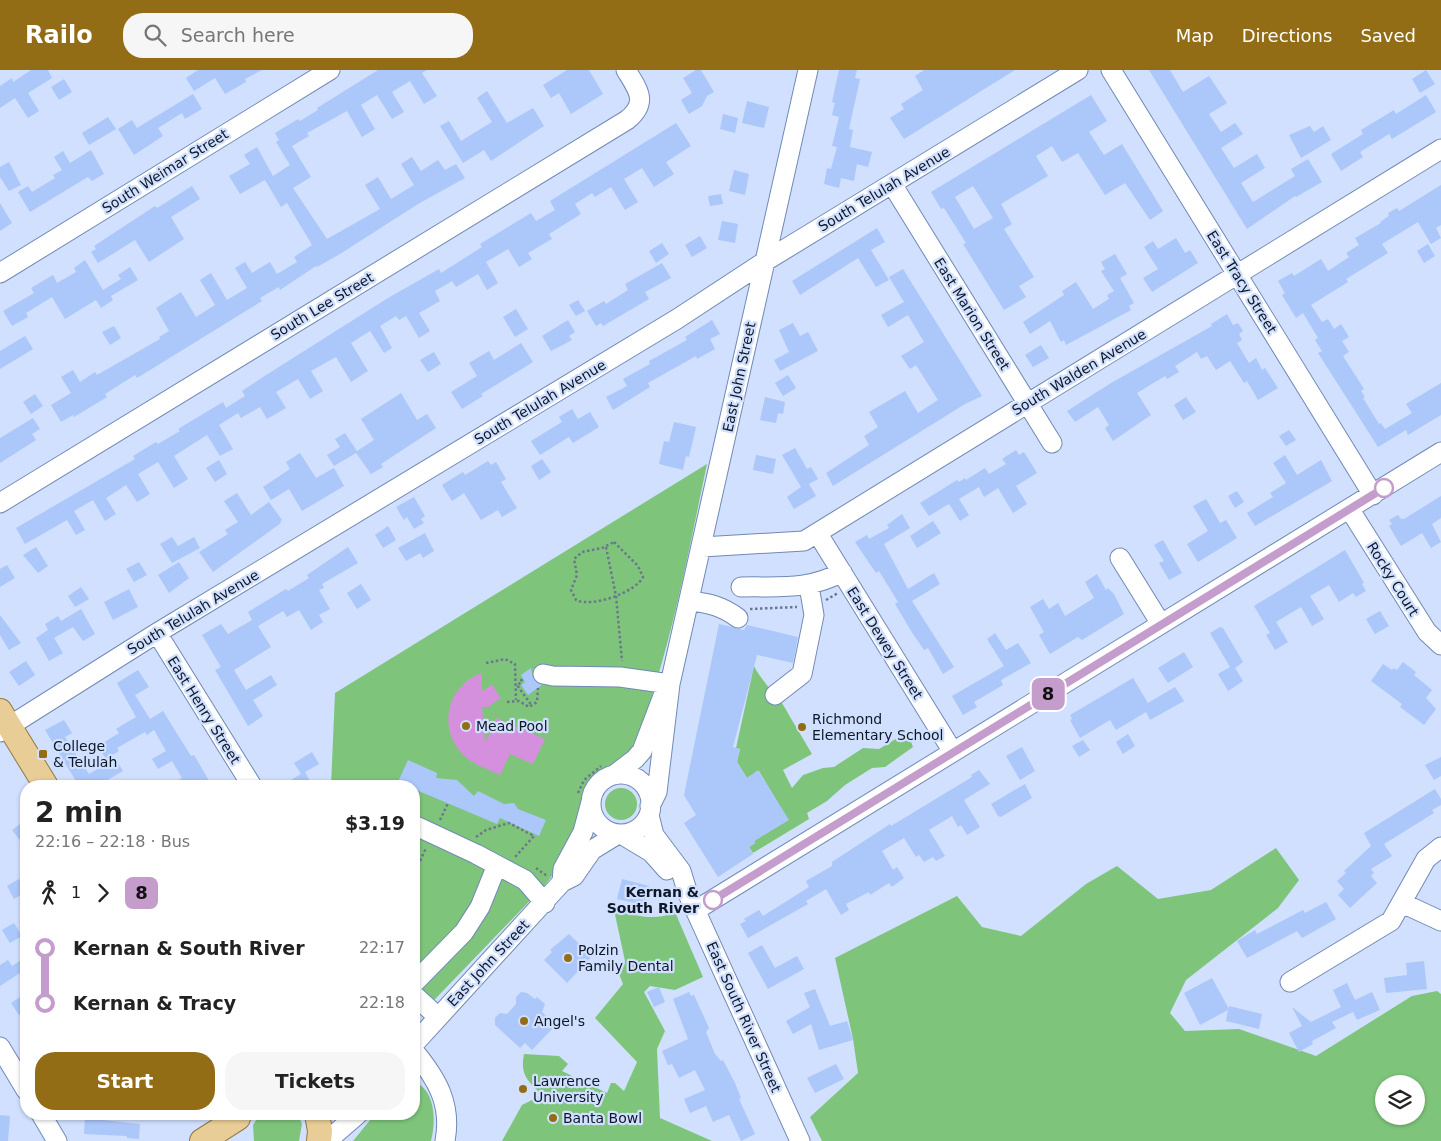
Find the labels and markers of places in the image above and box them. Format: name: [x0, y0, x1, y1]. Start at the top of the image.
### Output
unlabelled marker: [1374, 478, 1394, 498]
place label: Richmond Elementary School: [812, 711, 944, 743]
place label: Mead Pool: [476, 718, 548, 734]
marker: Mead Pool: [460, 720, 472, 732]
marker: Richmond Elementary School: [796, 721, 808, 733]
place label: College & Telulah: [53, 738, 117, 770]
marker: College & Telulah: [37, 748, 49, 760]
place label: Kernan & South River: [607, 884, 699, 916]
marker: Kernan & South River: [703, 890, 723, 910]
place label: Polzin Family Dental: [578, 942, 674, 974]
marker: Polzin Family Dental: [562, 952, 574, 964]
place label: Angel's: [534, 1013, 585, 1029]
marker: Angel's: [518, 1015, 530, 1027]
place label: Lawrence University: [533, 1073, 604, 1105]
marker: Lawrence University: [517, 1083, 529, 1095]
place label: Banta Bowl: [563, 1110, 642, 1126]
marker: Banta Bowl: [547, 1112, 559, 1124]

